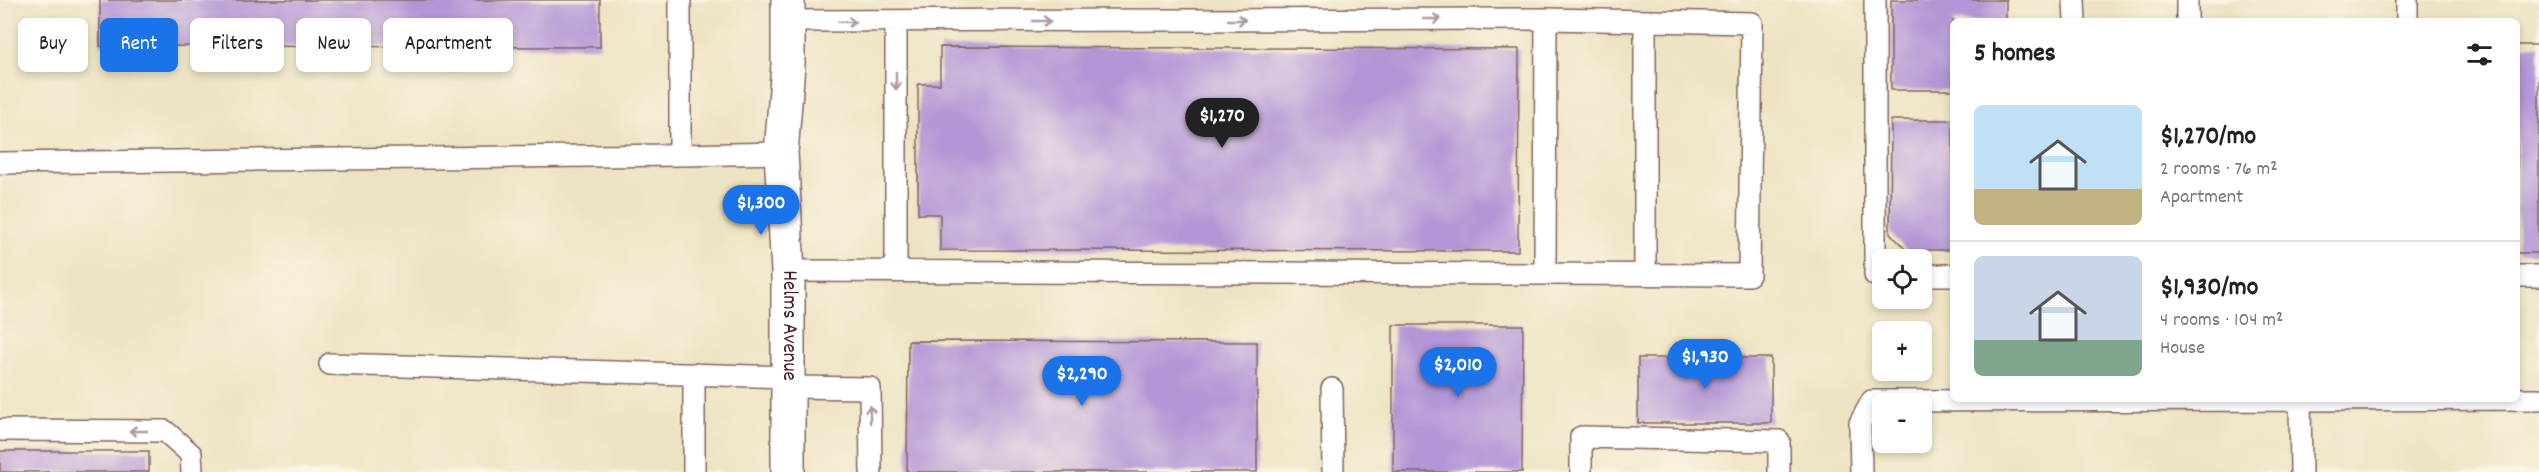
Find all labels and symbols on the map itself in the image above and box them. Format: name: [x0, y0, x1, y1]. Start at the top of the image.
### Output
one-way arrow: [1421, 13, 1441, 25]
one-way arrow: [1226, 14, 1246, 26]
one-way arrow: [836, 16, 856, 28]
one-way arrow: [1031, 16, 1051, 27]
one-way arrow: [890, 70, 902, 90]
pin: $1,270: [1173, 98, 1271, 149]
pin: $1,300: [712, 185, 810, 236]
street label: Helms Avenue: [773, 270, 803, 381]
pin: $1,930: [1656, 339, 1754, 390]
pin: $2,010: [1409, 347, 1507, 398]
pin: $2,290: [1033, 356, 1131, 407]
one-way arrow: [864, 404, 876, 424]
one-way arrow: [128, 425, 148, 437]

